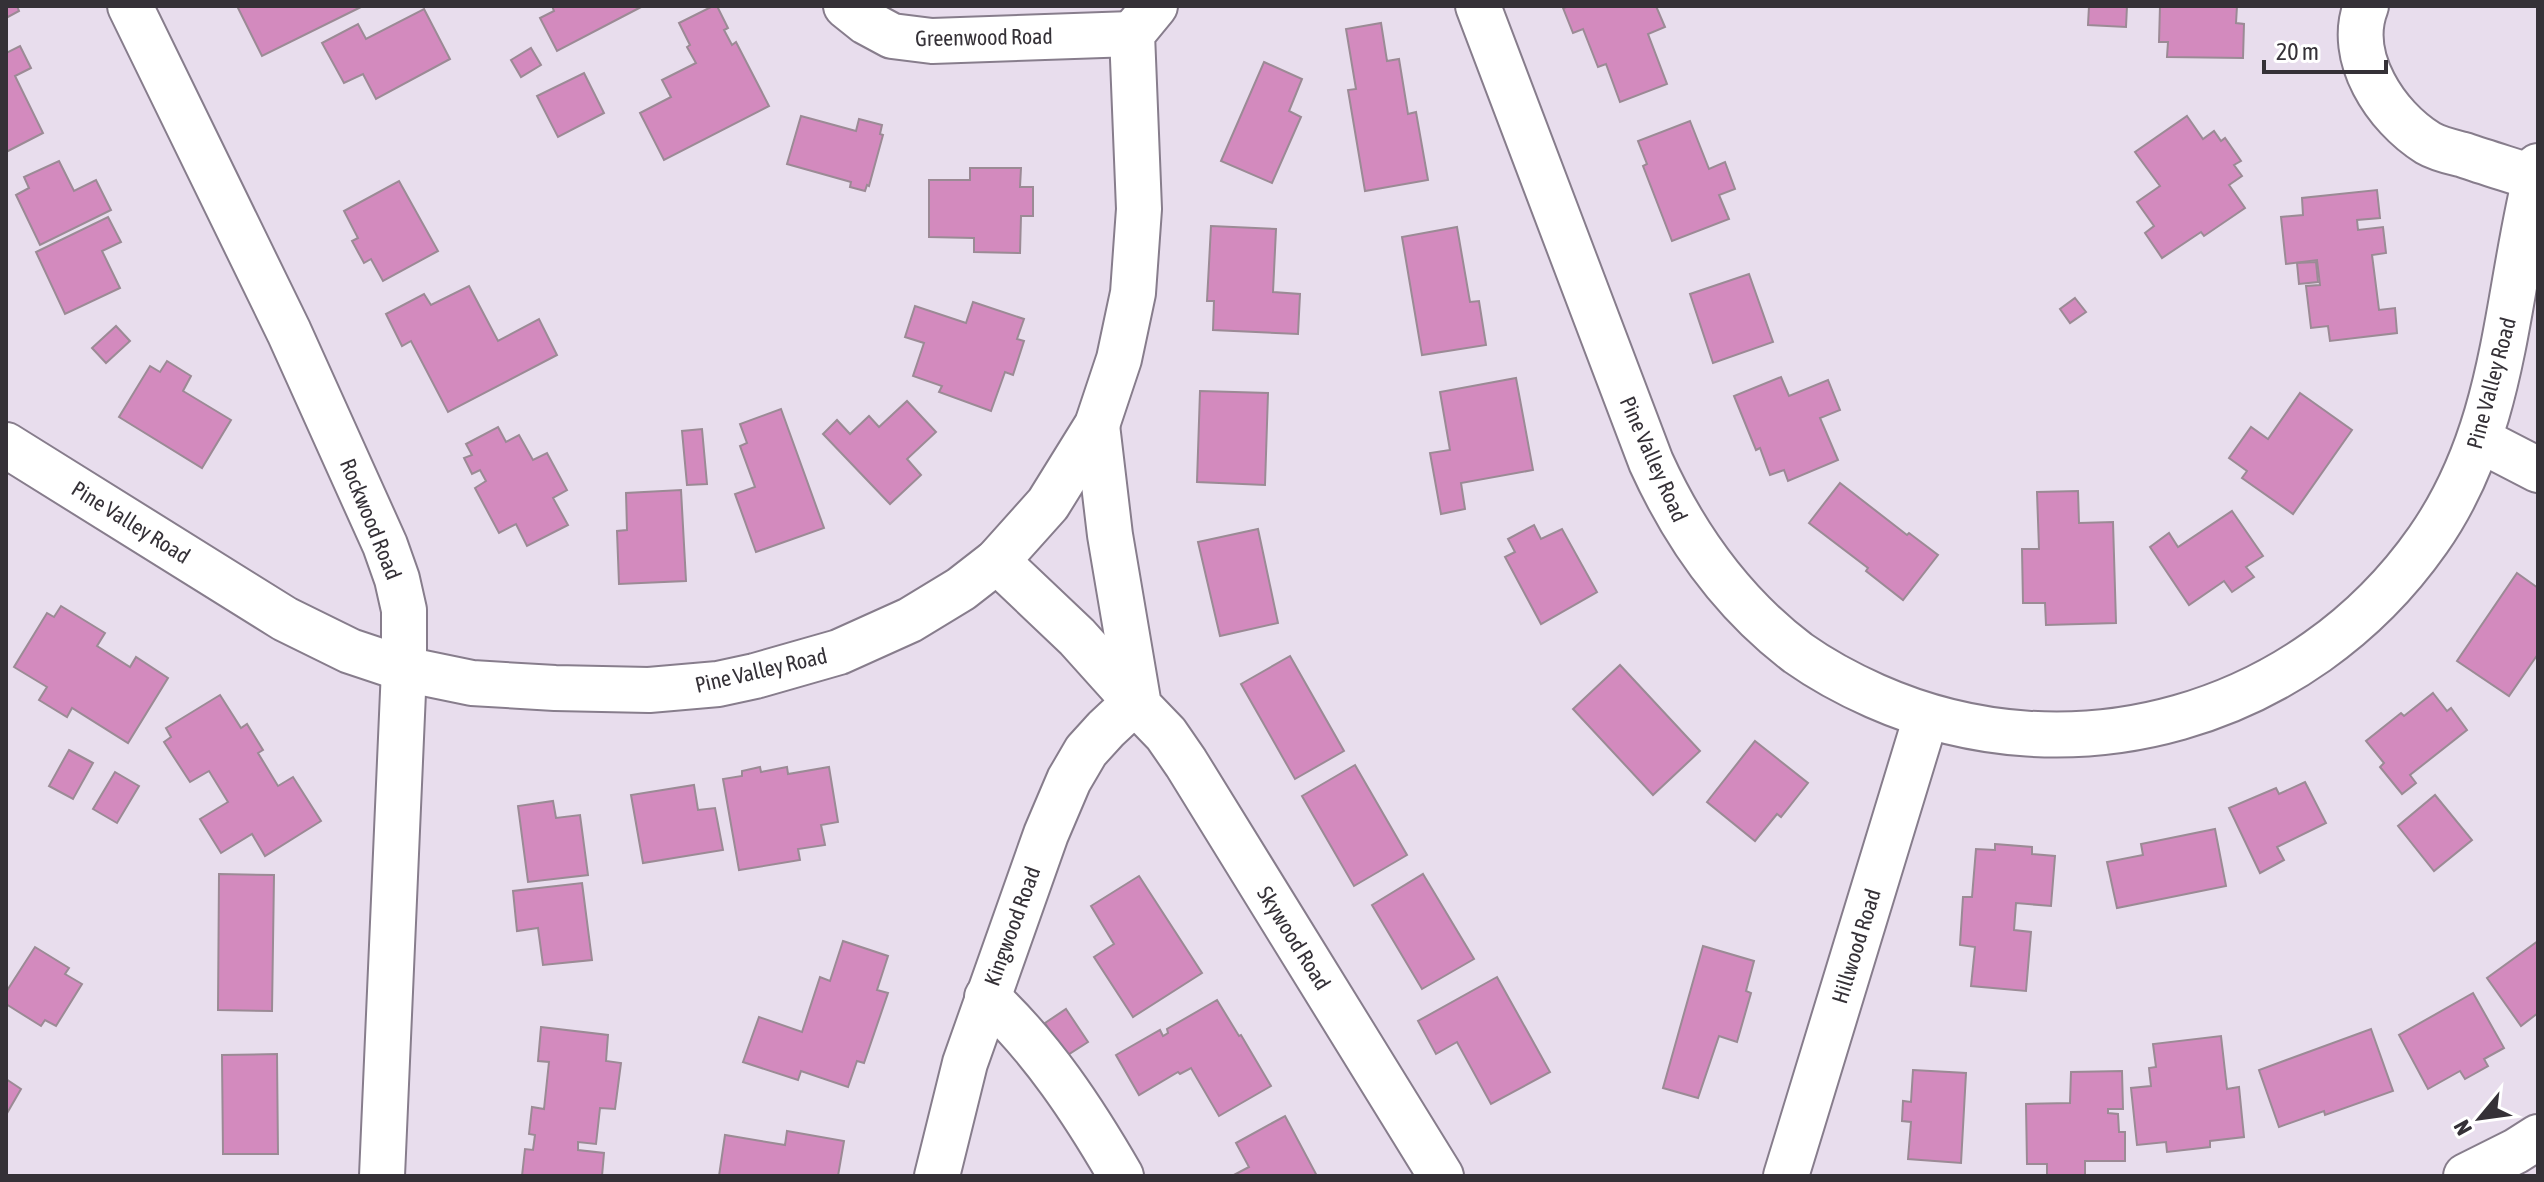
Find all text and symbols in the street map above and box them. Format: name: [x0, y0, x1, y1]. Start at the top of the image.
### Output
street label: Greenwood Road: [915, 23, 1053, 51]
scale bar: [2264, 24, 2386, 74]
text: 20 m: [2276, 38, 2319, 65]
street label: Pine Valley Road: [2461, 315, 2521, 451]
street label: Pine Valley Road: [1615, 392, 1693, 526]
street label: Rockwood Road: [335, 455, 407, 583]
street label: Pine Valley Road: [67, 475, 195, 569]
street label: Pine Valley Road: [692, 642, 830, 698]
street label: Kingwood Road: [978, 863, 1046, 989]
street label: Skywood Road: [1252, 881, 1336, 995]
street label: Hillwood Road: [1826, 886, 1886, 1006]
north arrow: [2440, 1078, 2520, 1158]
text: N: [2448, 1116, 2477, 1140]

